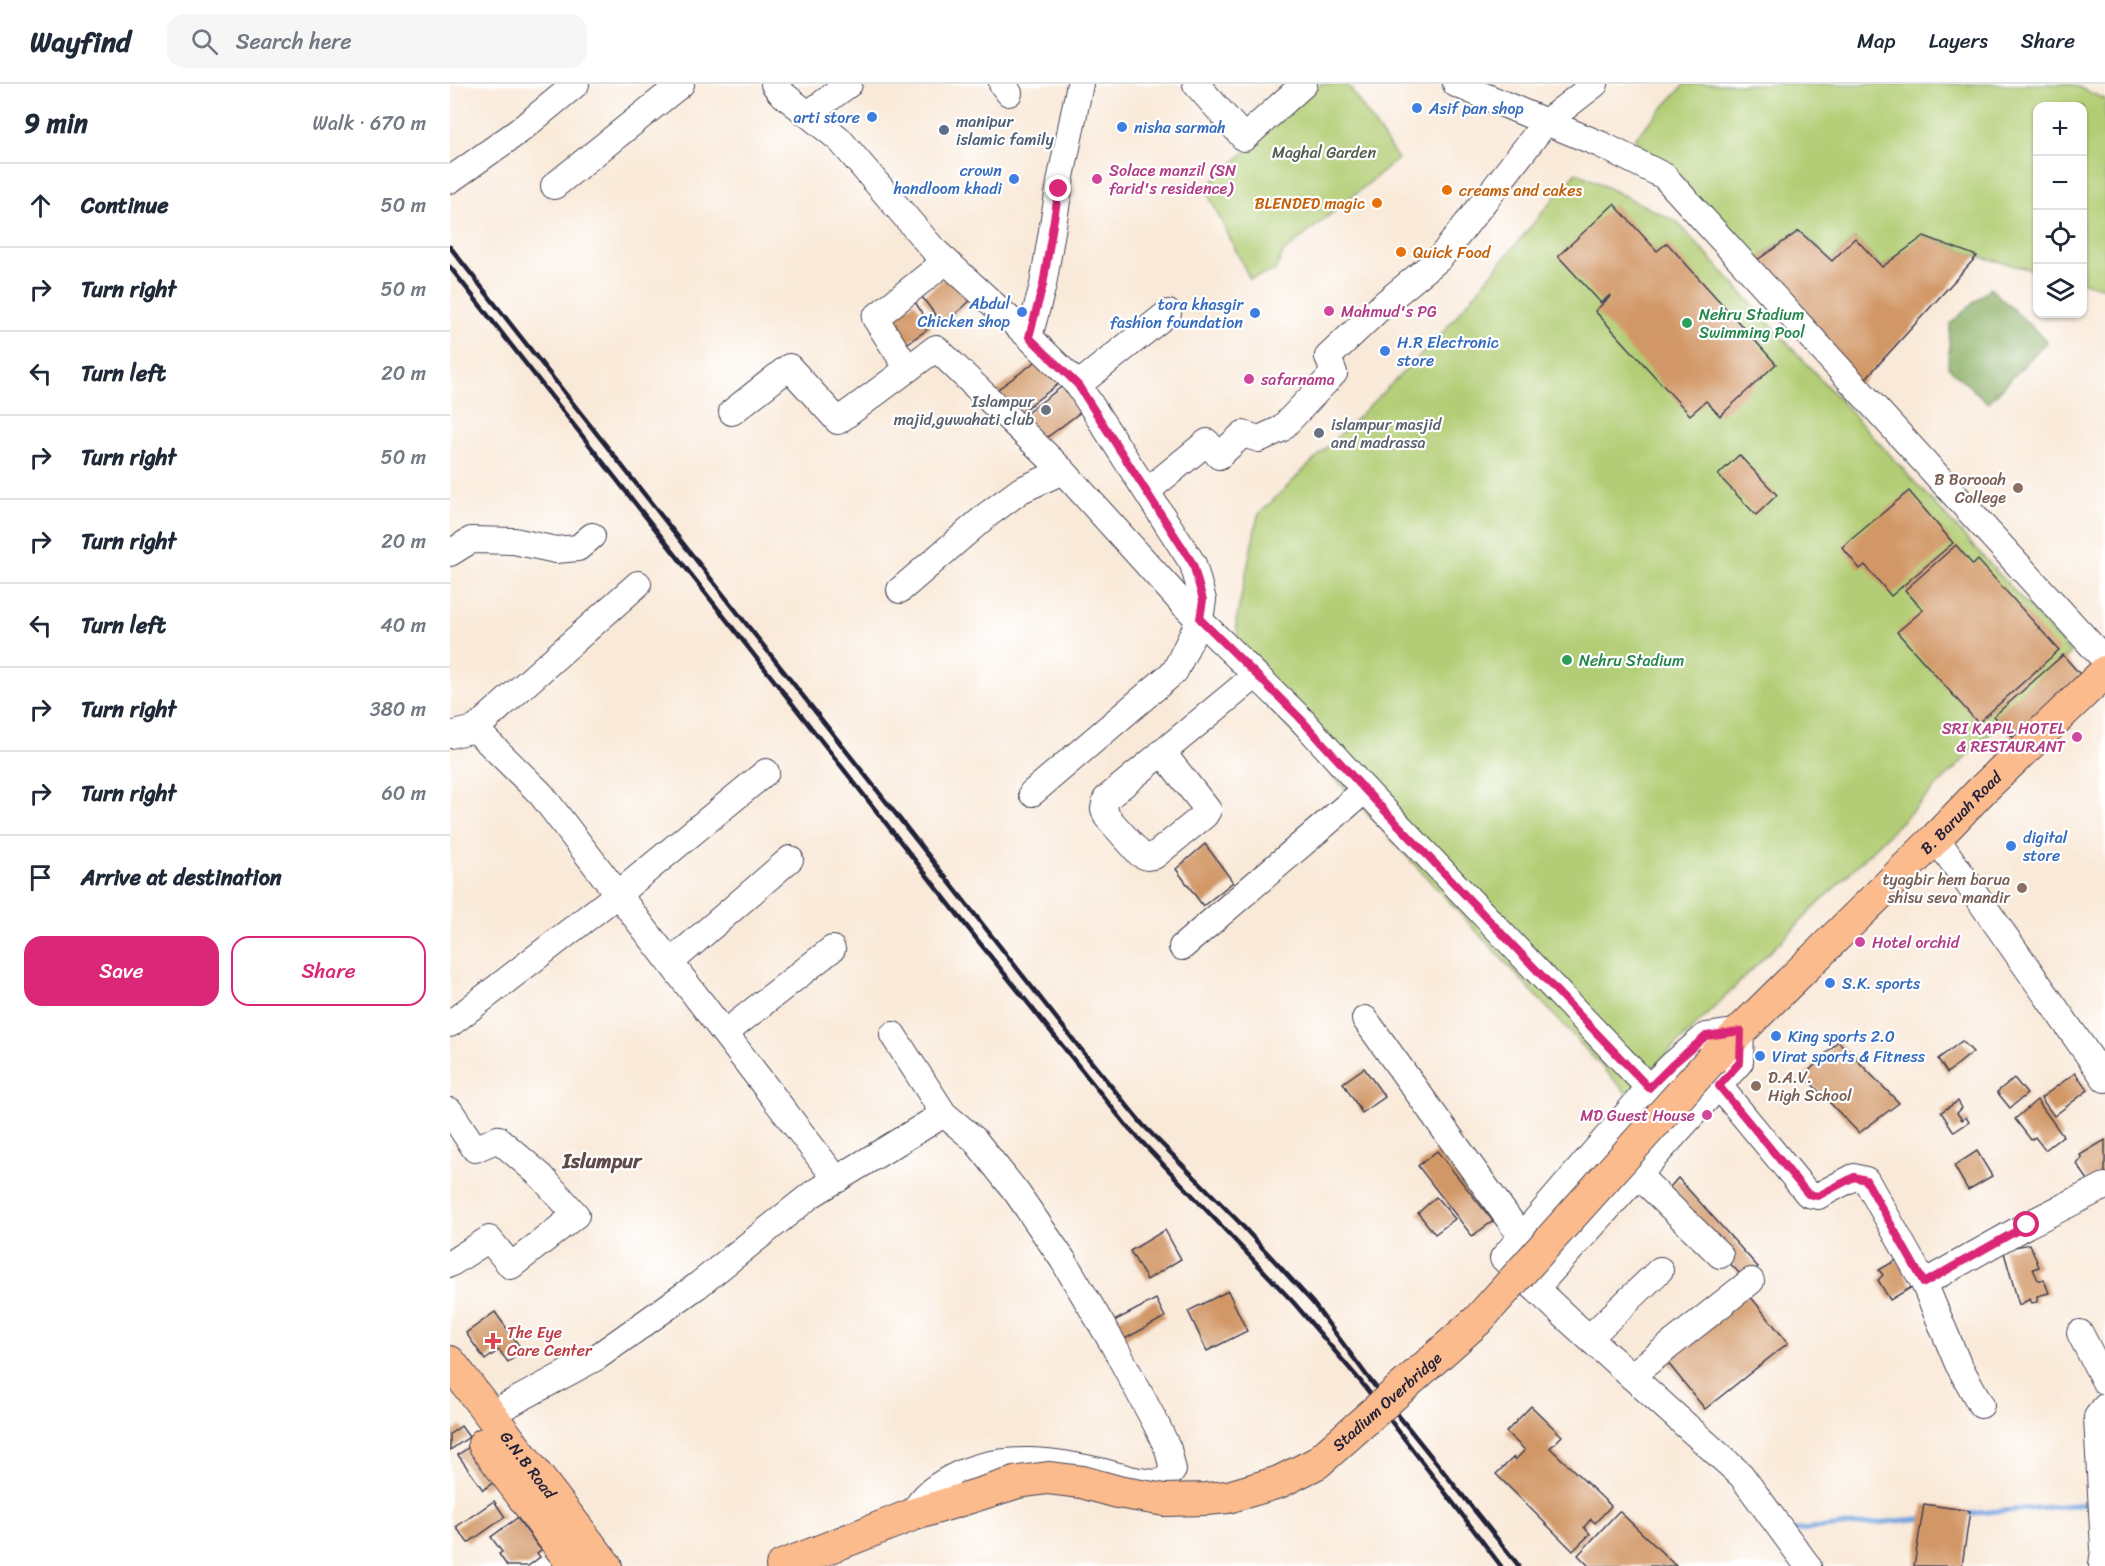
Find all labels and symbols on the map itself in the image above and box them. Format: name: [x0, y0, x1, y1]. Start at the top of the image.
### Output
place label: Asif pan shop: [1428, 94, 1524, 123]
marker: Asif pan shop: [1410, 101, 1424, 115]
place label: arti store: [794, 103, 860, 132]
place label: manipur islamic family: [956, 107, 1054, 154]
marker: arti store: [865, 110, 879, 124]
place label: nisha sarmah: [1134, 113, 1226, 142]
marker: nisha sarmah: [1115, 120, 1129, 134]
marker: manipur islamic family: [937, 123, 951, 137]
park label: Maghal Garden: [1272, 138, 1376, 167]
place label: crown handloom khadi: [893, 156, 1003, 203]
place label: Solace manzil (SN farid's residence): [1109, 156, 1237, 203]
marker: crown handloom khadi: [1007, 172, 1021, 186]
marker: Solace manzil (SN farid's residence): [1090, 172, 1104, 186]
route end: [1045, 175, 1071, 201]
place label: creams and cakes: [1459, 176, 1583, 205]
marker: creams and cakes: [1440, 183, 1454, 197]
place label: BLENDED magic: [1254, 189, 1365, 218]
marker: BLENDED magic: [1370, 196, 1384, 210]
place label: Quick Food: [1413, 238, 1492, 267]
marker: Quick Food: [1394, 245, 1408, 259]
place label: Abdul Chicken shop: [918, 289, 1011, 336]
place label: tora khasgir fashion foundation: [1110, 290, 1244, 337]
place label: Mahmud's PG: [1341, 297, 1437, 326]
place label: Nehru Stadium Swimming Pool: [1699, 300, 1805, 347]
marker: Mahmud's PG: [1322, 304, 1336, 318]
marker: Abdul Chicken shop: [1015, 305, 1029, 319]
marker: tora khasgir fashion foundation: [1248, 306, 1262, 320]
marker: Nehru Stadium Swimming Pool: [1680, 316, 1694, 330]
place label: H.R Electronic store: [1396, 328, 1499, 375]
marker: H.R Electronic store: [1378, 344, 1392, 358]
place label: safarnama: [1260, 365, 1335, 394]
marker: safarnama: [1242, 372, 1256, 386]
place label: Islampur majid,guwahati club: [894, 387, 1035, 434]
marker: Islampur majid,guwahati club: [1039, 403, 1053, 417]
place label: islampur masjid and madrassa: [1331, 410, 1443, 457]
marker: islampur masjid and madrassa: [1312, 426, 1326, 440]
place label: B Borooah College: [1934, 465, 2006, 512]
marker: B Borooah College: [2011, 481, 2025, 495]
place label: Nehru Stadium: [1579, 646, 1684, 675]
marker: Nehru Stadium: [1560, 653, 1574, 667]
place label: SRI KAPIL HOTEL & RESTAURANT: [1942, 714, 2066, 761]
marker: SRI KAPIL HOTEL & RESTAURANT: [2070, 730, 2084, 744]
street label: B. Baruah Road: [1913, 763, 2010, 861]
place label: digital store: [2022, 823, 2068, 870]
marker: digital store: [2004, 839, 2018, 853]
place label: tyagbir hem barua shisu seva mandir: [1882, 865, 2011, 912]
marker: tyagbir hem barua shisu seva mandir: [2015, 881, 2029, 895]
place label: Hotel orchid: [1872, 928, 1961, 957]
marker: Hotel orchid: [1853, 935, 1867, 949]
place label: S.K. sports: [1842, 969, 1921, 998]
marker: S.K. sports: [1823, 976, 1837, 990]
place label: King sports 2.0: [1788, 1022, 1895, 1051]
marker: King sports 2.0: [1769, 1029, 1783, 1043]
place label: Virat sports & Fitness: [1772, 1042, 1926, 1071]
marker: Virat sports & Fitness: [1753, 1049, 1767, 1063]
place label: D.A.V. High School: [1768, 1063, 1852, 1110]
marker: D.A.V. High School: [1749, 1079, 1763, 1093]
place label: MD Guest House: [1580, 1101, 1695, 1130]
marker: MD Guest House: [1700, 1108, 1714, 1122]
district label: Islumpur: [562, 1144, 643, 1179]
route start: [2013, 1211, 2039, 1237]
place label: The Eye Care Center: [507, 1318, 593, 1365]
marker: The Eye Care Center: [484, 1332, 502, 1350]
street label: Stadium Overbridge: [1325, 1344, 1449, 1458]
street label: G.N.B Road: [493, 1424, 565, 1506]

